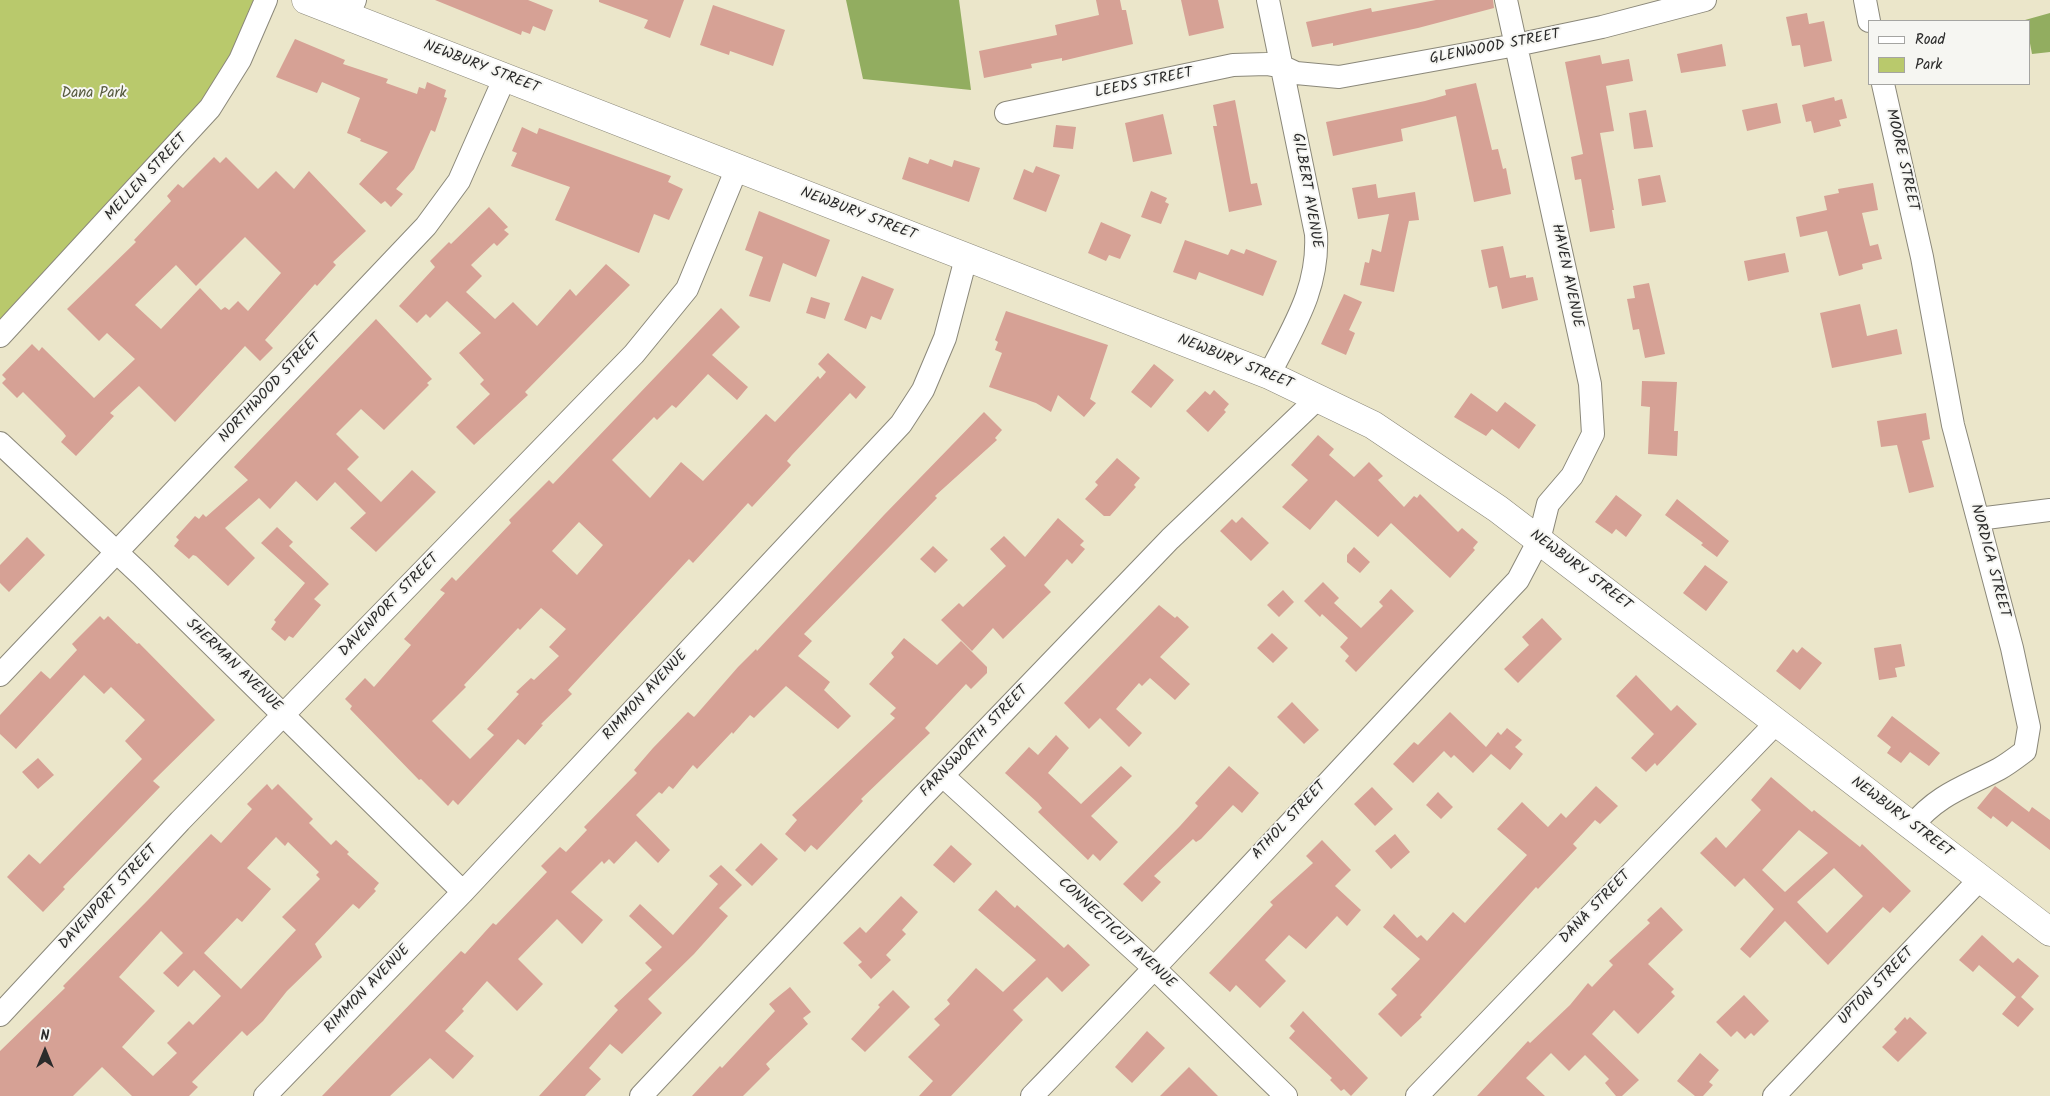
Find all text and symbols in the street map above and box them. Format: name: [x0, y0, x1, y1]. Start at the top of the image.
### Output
legend: [1868, 20, 2030, 85]
street label: GLENWOOD STREET: [1428, 27, 1562, 69]
text: Road: [1915, 28, 1945, 52]
street label: NEWBURY STREET: [420, 38, 542, 98]
text: Park: [1915, 53, 1942, 77]
street label: LEEDS STREET: [1093, 65, 1195, 103]
park label: Dana Park: [62, 85, 126, 103]
street label: MOORE STREET: [1881, 107, 1921, 213]
street label: MELLEN STREET: [102, 131, 192, 225]
street label: GILBERT AVENUE: [1287, 132, 1325, 250]
street label: NEWBURY STREET: [797, 185, 919, 245]
street label: HAVEN AVENUE: [1546, 222, 1586, 330]
street label: NORTHWOOD STREET: [216, 331, 326, 447]
street label: NEWBURY STREET: [1175, 332, 1295, 394]
street label: NORDICA STREET: [1965, 502, 2013, 620]
street label: NEWBURY STREET: [1526, 527, 1634, 615]
street label: DAVENPORT STREET: [336, 551, 444, 661]
street label: SHERMAN AVENUE: [181, 616, 285, 716]
street label: RIMMON AVENUE: [600, 647, 692, 745]
street label: FARNSWORTH STREET: [917, 683, 1033, 801]
street label: NEWBURY STREET: [1847, 774, 1955, 862]
street label: ATHOL STREET: [1249, 778, 1331, 864]
street label: DAVENPORT STREET: [56, 842, 162, 954]
street label: DANA STREET: [1557, 868, 1635, 948]
street label: CONNECTICUT AVENUE: [1053, 875, 1179, 993]
street label: RIMMON AVENUE: [321, 942, 415, 1038]
street label: UPTON STREET: [1836, 944, 1918, 1030]
text: N: [41, 1025, 49, 1047]
north arrow: [20, 1026, 70, 1076]

